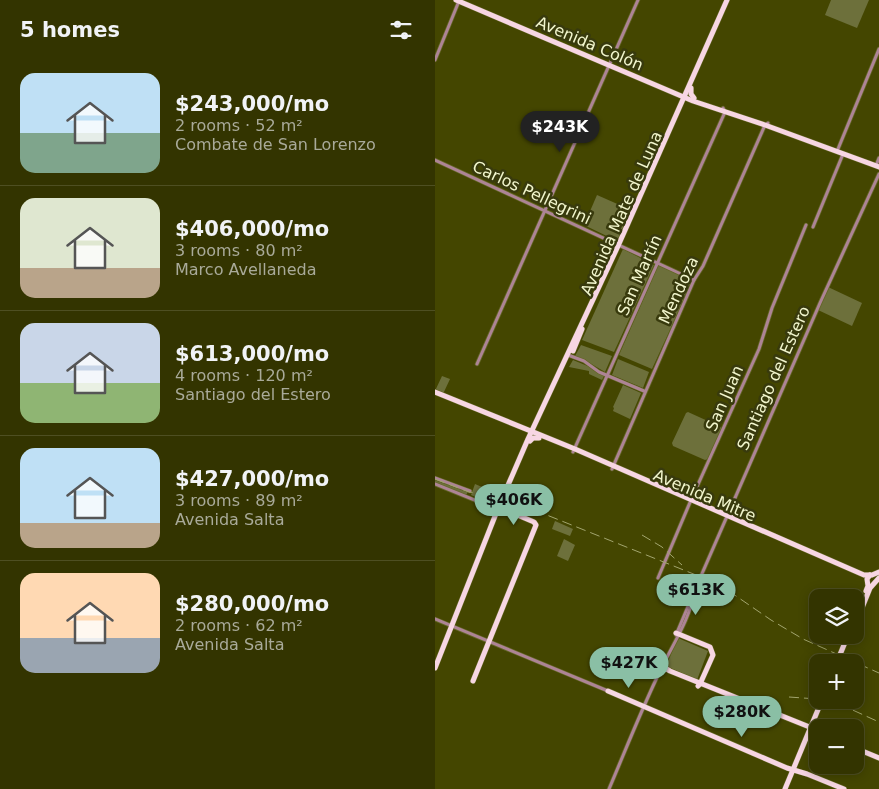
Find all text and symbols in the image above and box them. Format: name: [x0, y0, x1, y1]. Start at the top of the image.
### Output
street label: Avenida Colón: [533, 12, 646, 75]
icon: filters: [387, 16, 415, 44]
text: 5 homes: [20, 18, 120, 42]
text: $243,000/mo: [175, 92, 329, 116]
icon: home: [60, 93, 120, 153]
pin: $243K: [525, 110, 595, 153]
text: 2 rooms · 52 m²: [175, 116, 303, 135]
text: $243K: [532, 117, 588, 136]
street label: Avenida Mate de Luna: [577, 128, 666, 298]
text: Combate de San Lorenzo: [175, 135, 376, 154]
street label: Carlos Pellegrini: [469, 157, 594, 228]
text: $406,000/mo: [175, 217, 329, 241]
icon: home: [60, 218, 120, 278]
street label: San Martín: [613, 232, 666, 318]
text: 3 rooms · 80 m²: [175, 241, 303, 260]
street label: Mendoza: [655, 254, 702, 327]
text: Marco Avellaneda: [175, 260, 316, 279]
street label: Santiago del Estero: [733, 303, 814, 453]
text: $613,000/mo: [175, 342, 329, 366]
icon: home: [60, 343, 120, 403]
street label: San Juan: [702, 362, 747, 434]
text: 4 rooms · 120 m²: [175, 366, 313, 385]
text: Santiago del Estero: [175, 385, 331, 404]
street label: Avenida Mitre: [651, 465, 759, 526]
text: $427,000/mo: [175, 467, 329, 491]
icon: home: [60, 468, 120, 528]
pin: $406K: [479, 484, 549, 526]
text: $406K: [486, 490, 542, 509]
text: 3 rooms · 89 m²: [175, 491, 303, 510]
text: Avenida Salta: [175, 510, 284, 529]
pin: $613K: [661, 574, 731, 616]
text: $613K: [668, 580, 724, 599]
map controls: [809, 589, 864, 774]
button: layers: [809, 589, 864, 644]
text: $280,000/mo: [175, 592, 329, 616]
icon: home: [60, 593, 120, 653]
text: 2 rooms · 62 m²: [175, 616, 303, 635]
text: Avenida Salta: [175, 635, 284, 654]
pin: $427K: [594, 646, 664, 689]
text: $427K: [601, 653, 657, 672]
button: +: [809, 654, 864, 709]
pin: $280K: [707, 696, 777, 738]
text: $280K: [714, 702, 770, 721]
button: −: [809, 719, 864, 774]

